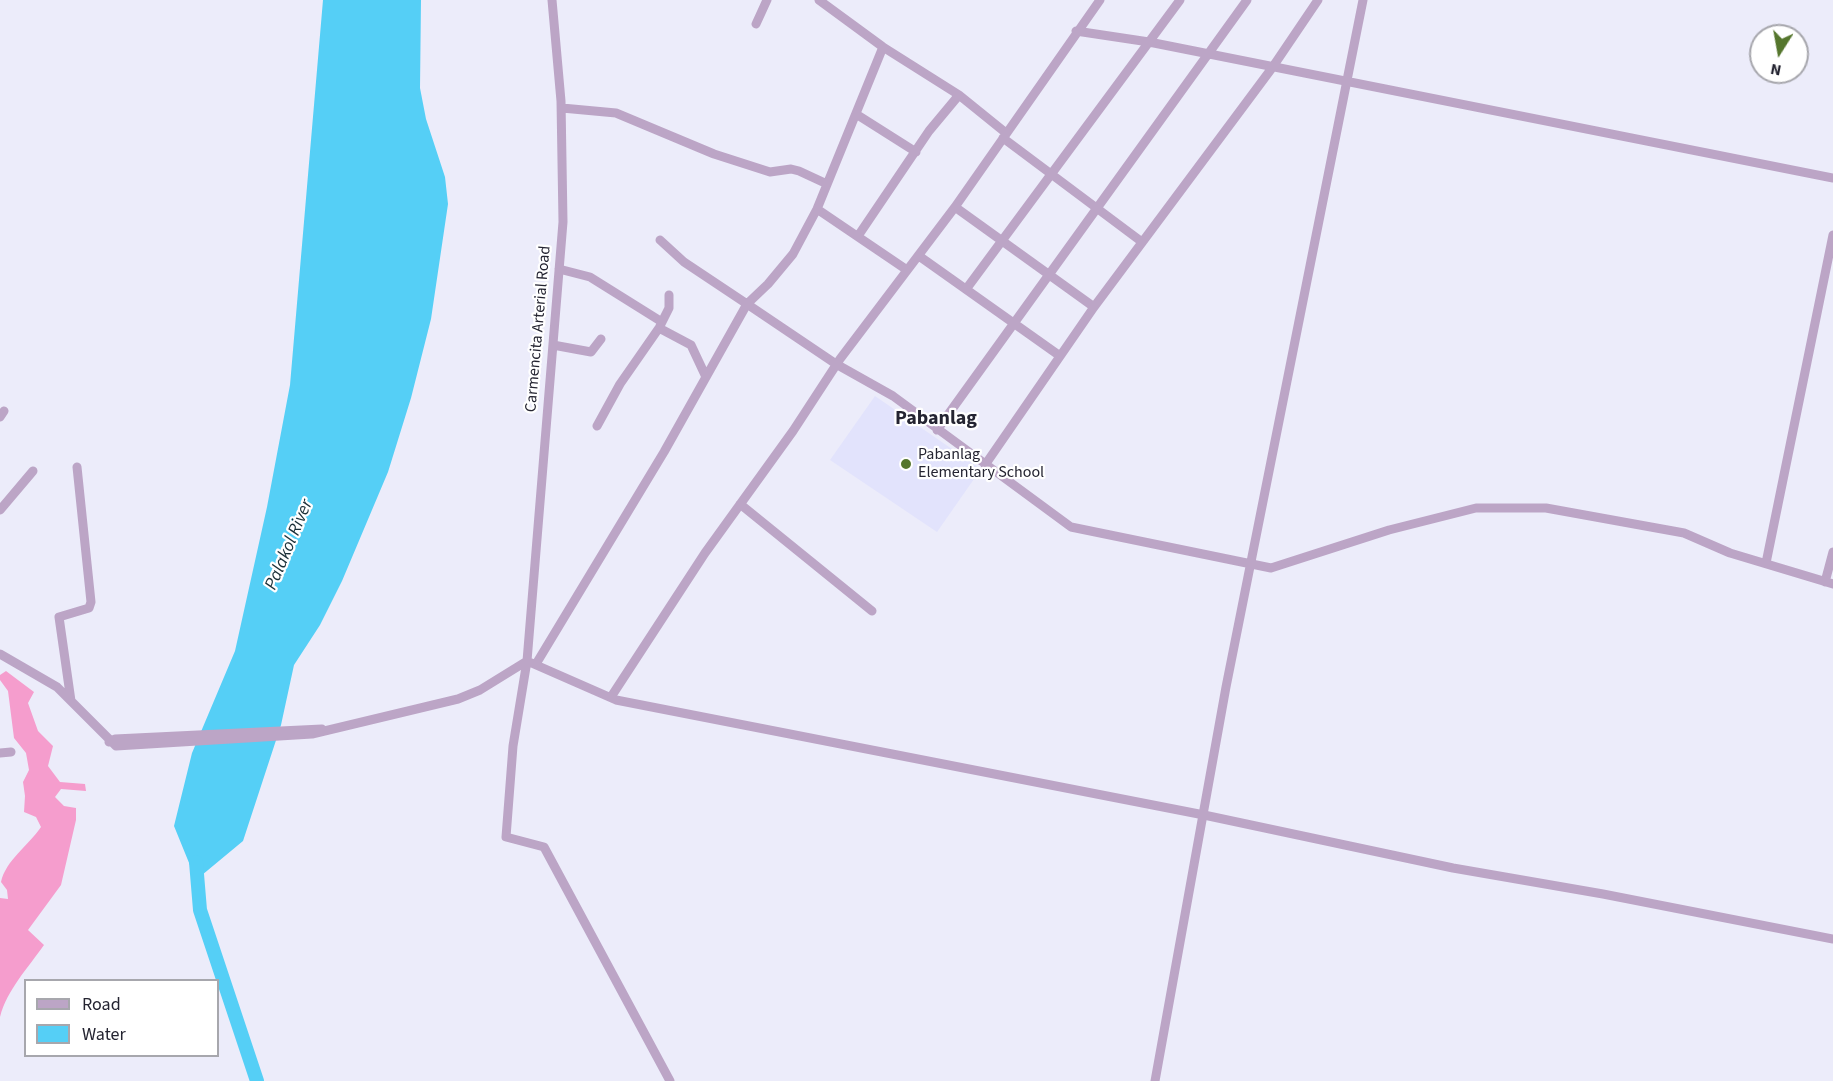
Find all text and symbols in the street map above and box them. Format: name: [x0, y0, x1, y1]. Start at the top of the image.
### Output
north arrow: [1749, 24, 1809, 84]
text: N: [1769, 58, 1783, 82]
street label: Carmencita Arterial Road: [522, 245, 556, 413]
district label: Pabanlag: [895, 408, 977, 432]
place label: Pabanlag Elementary School: [918, 445, 1044, 483]
marker: Pabanlag Elementary School: [899, 457, 913, 471]
water label: Palakol River: [261, 497, 319, 593]
legend: [24, 979, 219, 1057]
text: Road: [82, 992, 121, 1017]
text: Water: [82, 1022, 126, 1047]

